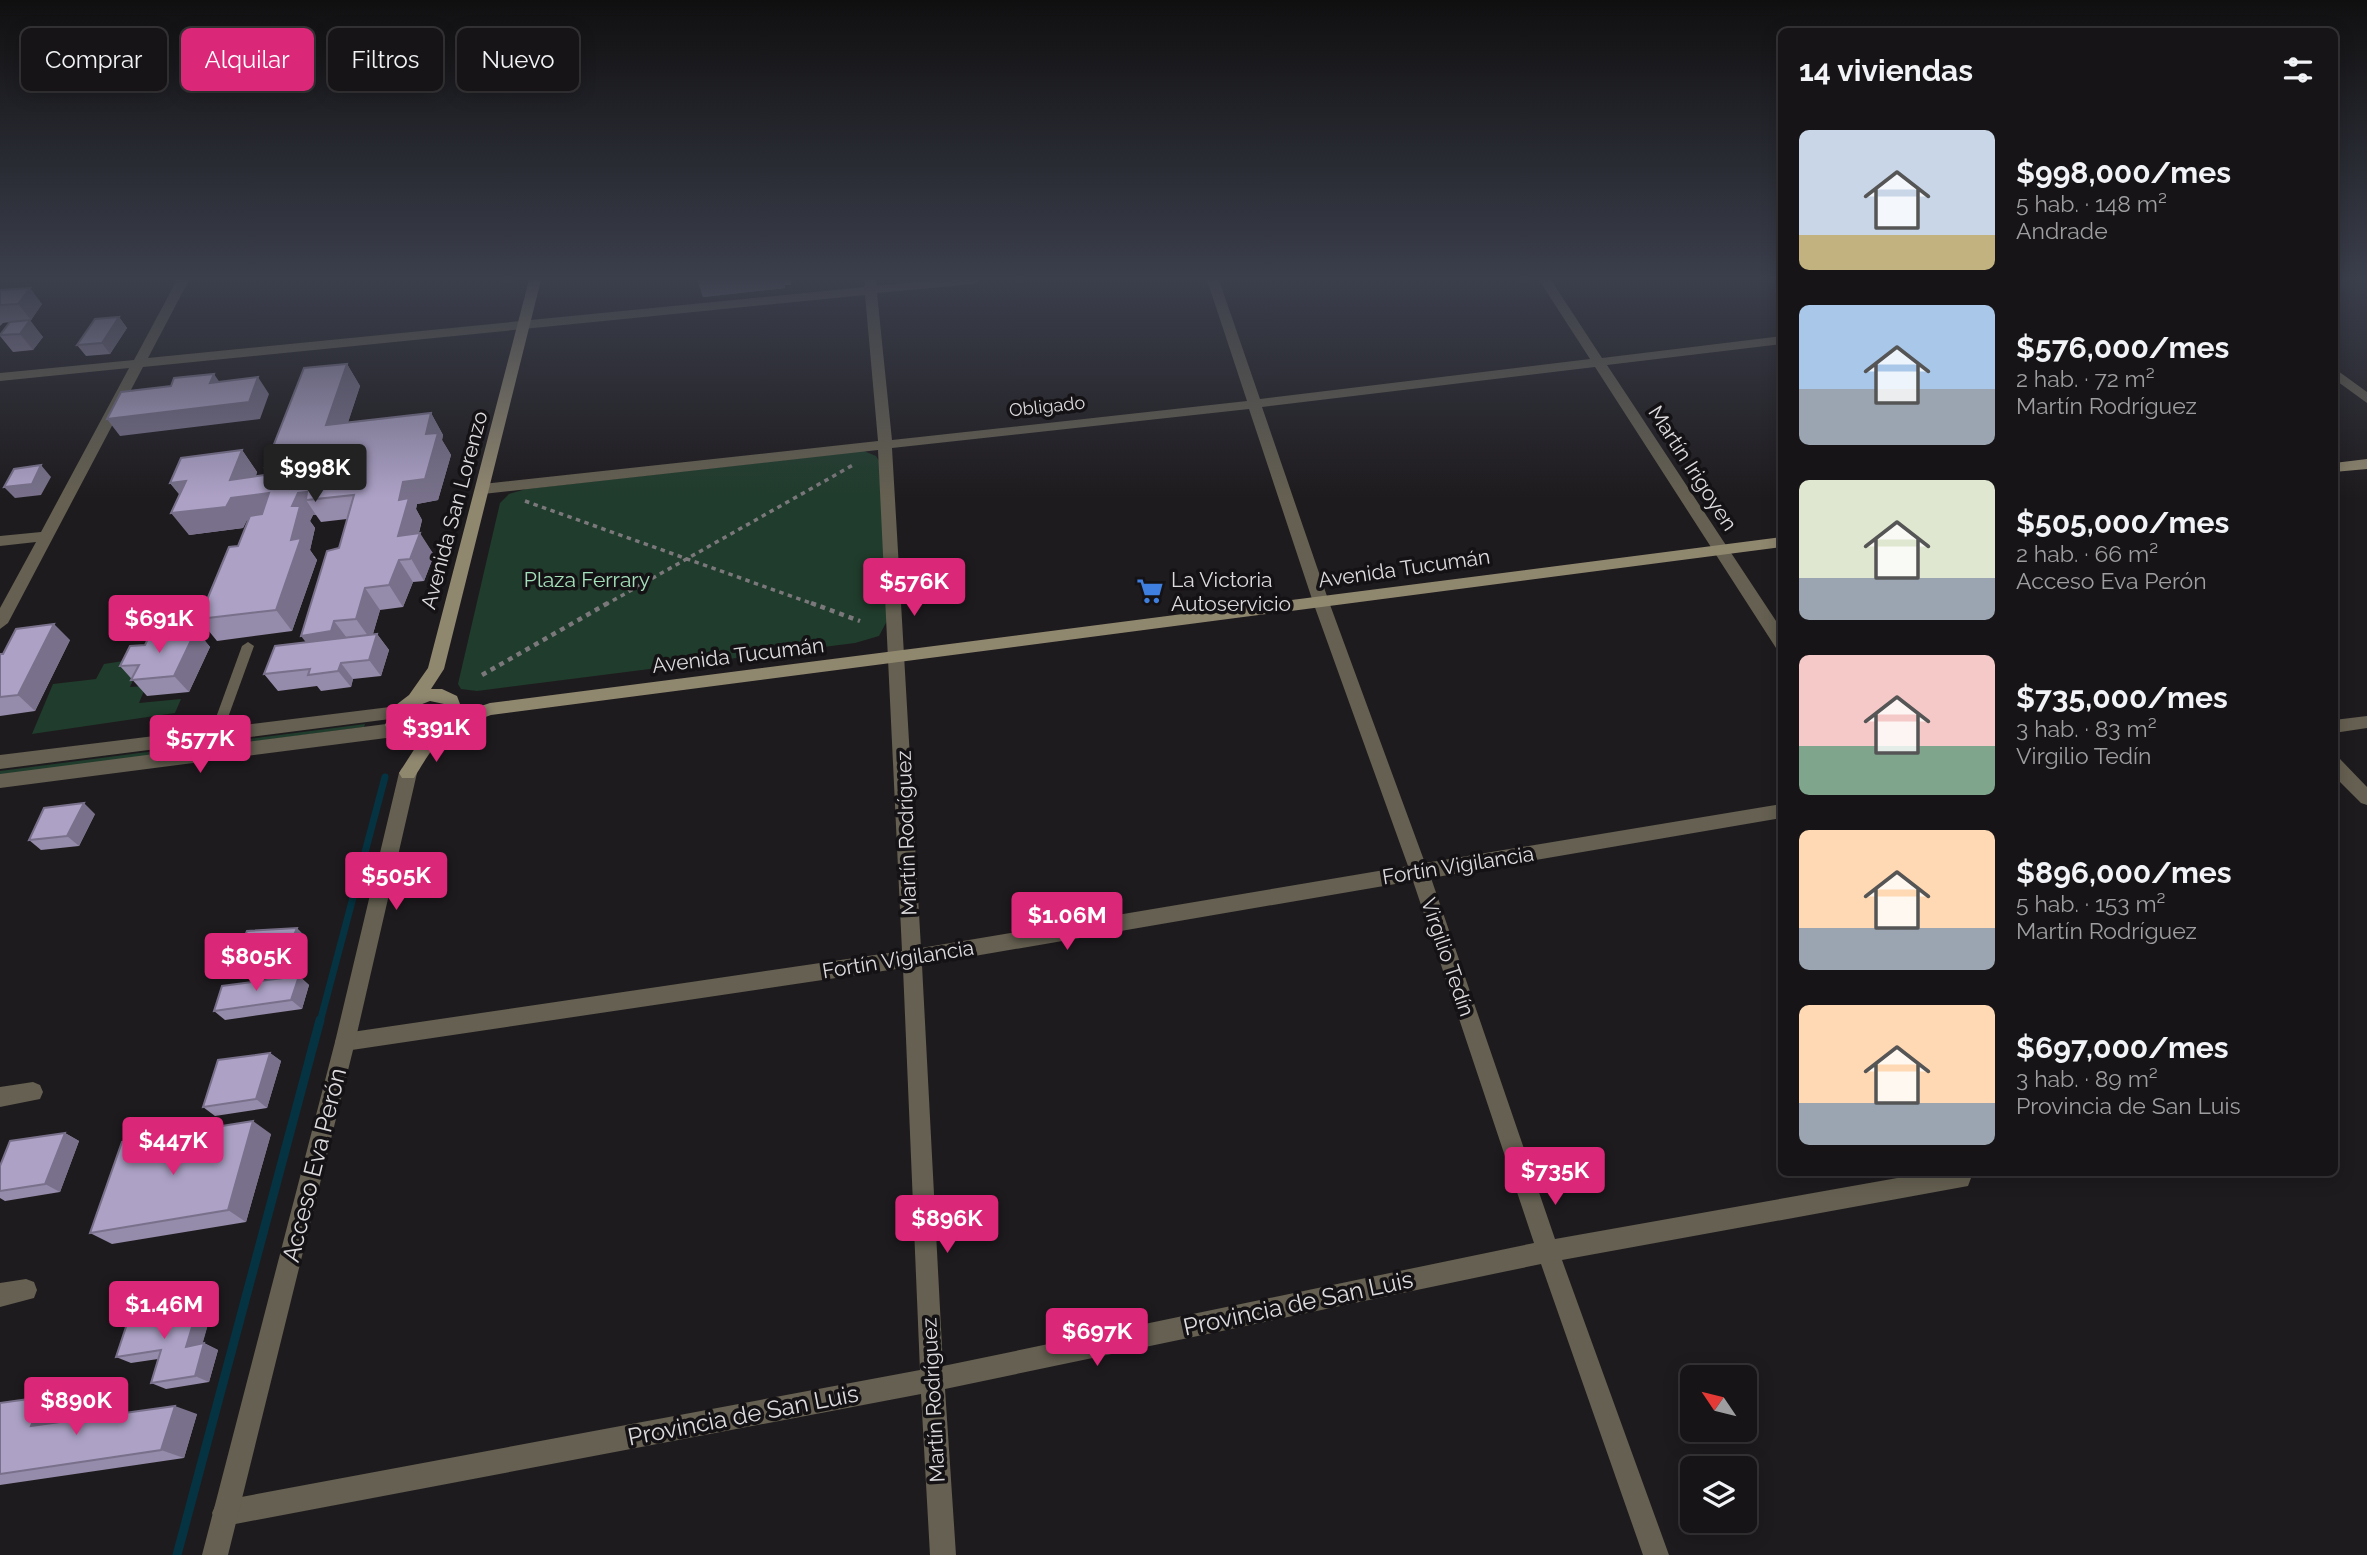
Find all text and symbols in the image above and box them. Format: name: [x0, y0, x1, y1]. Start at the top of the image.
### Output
chip: Comprar: [21, 28, 167, 91]
chip: Alquilar: [181, 28, 314, 91]
chip: Filtros: [328, 28, 443, 91]
chip: Nuevo: [457, 28, 579, 91]
icon: filters: [2279, 51, 2317, 89]
text: 14 viviendas: [1799, 53, 1973, 88]
text: $998,000/mes: [2016, 155, 2231, 190]
icon: home: [1855, 158, 1939, 242]
text: 5 hab. · 148 m²: [2016, 190, 2167, 217]
text: Andrade: [2016, 217, 2108, 244]
text: $576,000/mes: [2016, 330, 2229, 365]
icon: home: [1855, 333, 1939, 417]
text: 2 hab. · 72 m²: [2016, 365, 2155, 392]
street label: Obligado: [1008, 392, 1086, 420]
text: Martín Rodríguez: [2016, 392, 2197, 419]
street label: Martín Irigoyen: [1643, 401, 1743, 535]
street label: Avenida San Lorenzo: [416, 408, 492, 612]
pin: $998K: [266, 444, 364, 504]
text: $998K: [280, 453, 350, 480]
text: $505,000/mes: [2016, 505, 2229, 540]
icon: home: [1855, 508, 1939, 592]
text: 2 hab. · 66 m²: [2016, 540, 2158, 567]
street label: Avenida Tucumán: [1316, 544, 1492, 592]
pin: $576K: [865, 558, 963, 618]
park label: Plaza Ferrary: [524, 567, 650, 592]
text: $576K: [879, 567, 949, 594]
place label: La Victoria Autoservicio: [1171, 567, 1291, 616]
text: Acceso Eva Perón: [2016, 567, 2207, 594]
supermarket icon: La Victoria Autoservicio: [1135, 576, 1165, 606]
pin: $691K: [110, 596, 208, 655]
text: $691K: [125, 604, 193, 631]
street label: Avenida Tucumán: [651, 632, 825, 678]
text: $735,000/mes: [2016, 680, 2228, 715]
icon: home: [1855, 683, 1939, 767]
pin: $391K: [387, 704, 485, 764]
text: $391K: [402, 713, 470, 740]
text: 3 hab. · 83 m²: [2016, 715, 2157, 742]
pin: $577K: [151, 716, 249, 775]
text: $577K: [166, 724, 234, 751]
text: Virgilio Tedín: [2016, 742, 2151, 769]
street label: Martín Rodríguez: [891, 750, 921, 916]
street label: Fortín Vigilancia: [1380, 841, 1536, 889]
pin: $505K: [347, 852, 445, 912]
text: $896,000/mes: [2016, 855, 2232, 890]
icon: home: [1855, 858, 1939, 942]
text: $505K: [361, 861, 431, 888]
text: 5 hab. · 153 m²: [2016, 890, 2166, 917]
pin: $1.06M: [1010, 892, 1124, 952]
street label: Virgilio Tedín: [1416, 894, 1480, 1020]
text: $1.06M: [1027, 901, 1107, 928]
text: Martín Rodríguez: [2016, 917, 2197, 944]
pin: $805K: [207, 934, 305, 993]
street label: Fortín Vigilancia: [820, 935, 976, 983]
text: $805K: [221, 942, 291, 969]
text: $697,000/mes: [2016, 1030, 2229, 1065]
icon: home: [1855, 1033, 1939, 1117]
street label: Acceso Eva Perón: [276, 1065, 352, 1265]
text: 3 hab. · 89 m²: [2016, 1065, 2158, 1092]
text: Provincia de San Luis: [2016, 1092, 2241, 1119]
pin: $447K: [124, 1118, 222, 1177]
text: $447K: [138, 1126, 208, 1153]
pin: $735K: [1506, 1148, 1604, 1207]
text: $735K: [1521, 1156, 1589, 1183]
pin: $896K: [898, 1196, 996, 1255]
text: $896K: [911, 1204, 983, 1231]
street label: Provincia de San Luis: [1180, 1264, 1416, 1342]
pin: $1.46M: [107, 1282, 221, 1341]
text: $1.46M: [125, 1290, 203, 1317]
pin: $697K: [1048, 1308, 1146, 1368]
street label: Martín Rodríguez: [916, 1317, 950, 1483]
text: $697K: [1062, 1317, 1132, 1344]
north arrow: [1680, 1365, 1757, 1442]
map controls: [1680, 1365, 1757, 1533]
pin: $890K: [27, 1378, 125, 1437]
street label: Provincia de San Luis: [625, 1378, 861, 1452]
text: $890K: [40, 1386, 112, 1413]
button: layers: [1680, 1456, 1757, 1533]

